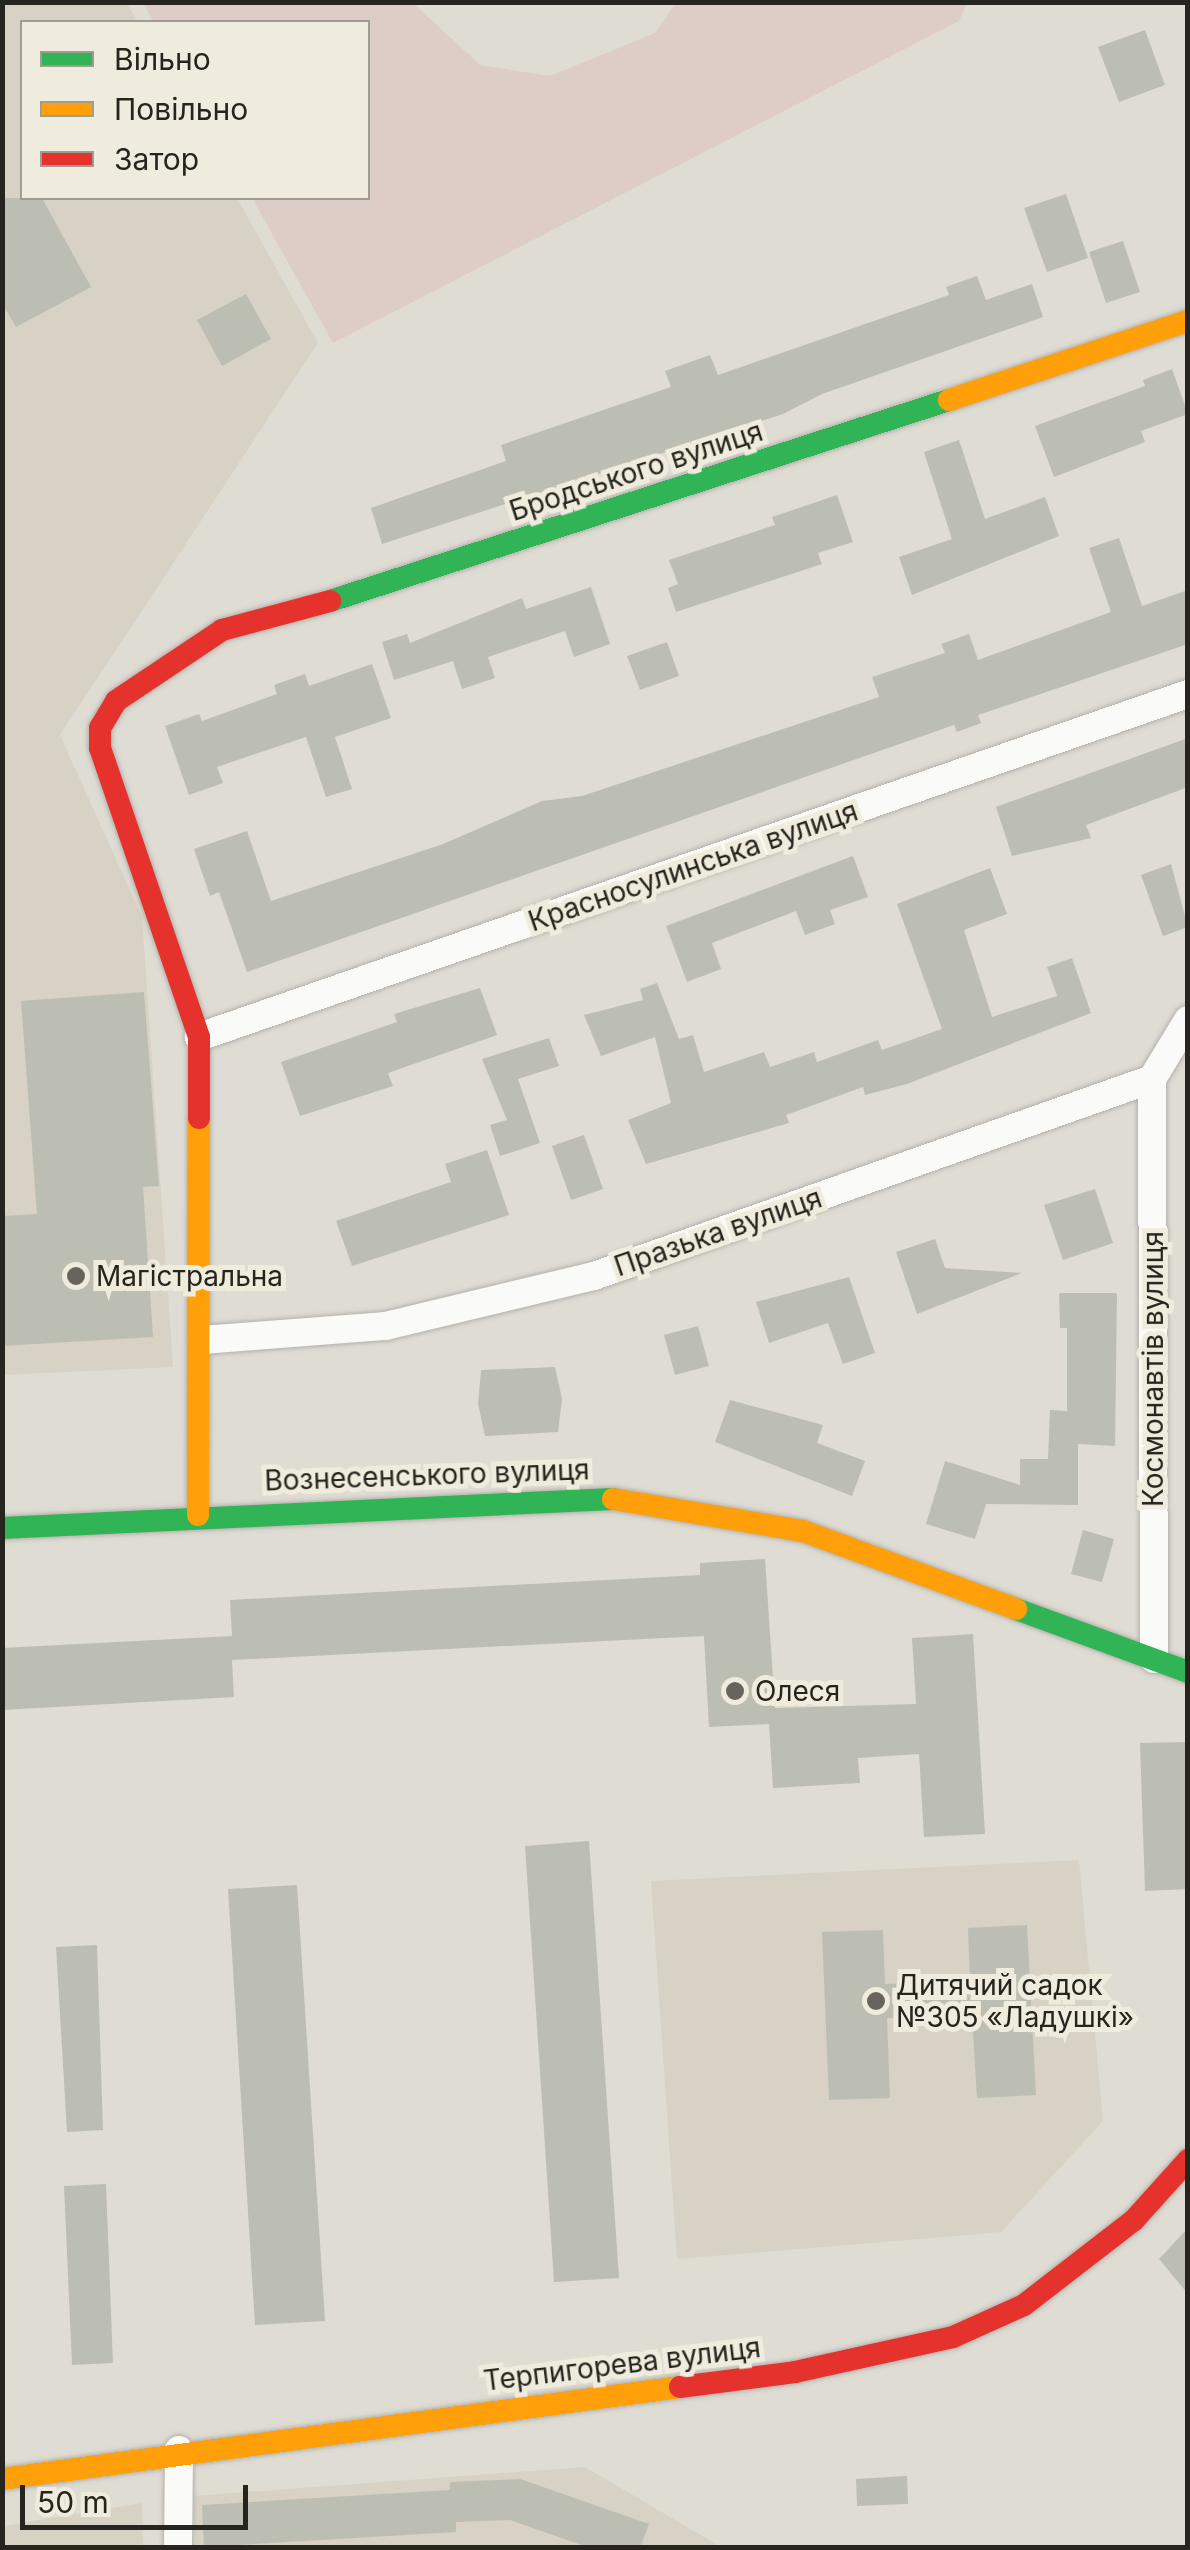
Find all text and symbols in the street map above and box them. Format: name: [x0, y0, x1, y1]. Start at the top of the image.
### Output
legend: [20, 20, 370, 200]
text: Вільно: [114, 41, 211, 77]
text: Повільно: [114, 91, 248, 127]
text: Затор: [114, 141, 199, 177]
street label: Бродського вулиця: [505, 414, 767, 528]
street label: Красносулинська вулиця: [524, 794, 862, 938]
street label: Празька вулиця: [610, 1181, 826, 1283]
street label: Космонавтів вулиця: [1136, 1231, 1170, 1507]
place label: Магістральна: [96, 1259, 283, 1293]
marker: Магістральна: [65, 1265, 87, 1287]
street label: Вознесенського вулиця: [264, 1453, 590, 1497]
place label: Олеся: [755, 1674, 840, 1708]
marker: Олеся: [724, 1680, 746, 1702]
place label: Дитячий садок №305 «Ладушкі»: [896, 1968, 1134, 2034]
marker: Дитячий садок №305 «Ладушкі»: [865, 1990, 887, 2012]
street label: Терпигорева вулиця: [482, 2330, 762, 2398]
scale bar: [25, 2465, 252, 2527]
text: 50 m: [37, 2484, 109, 2520]

